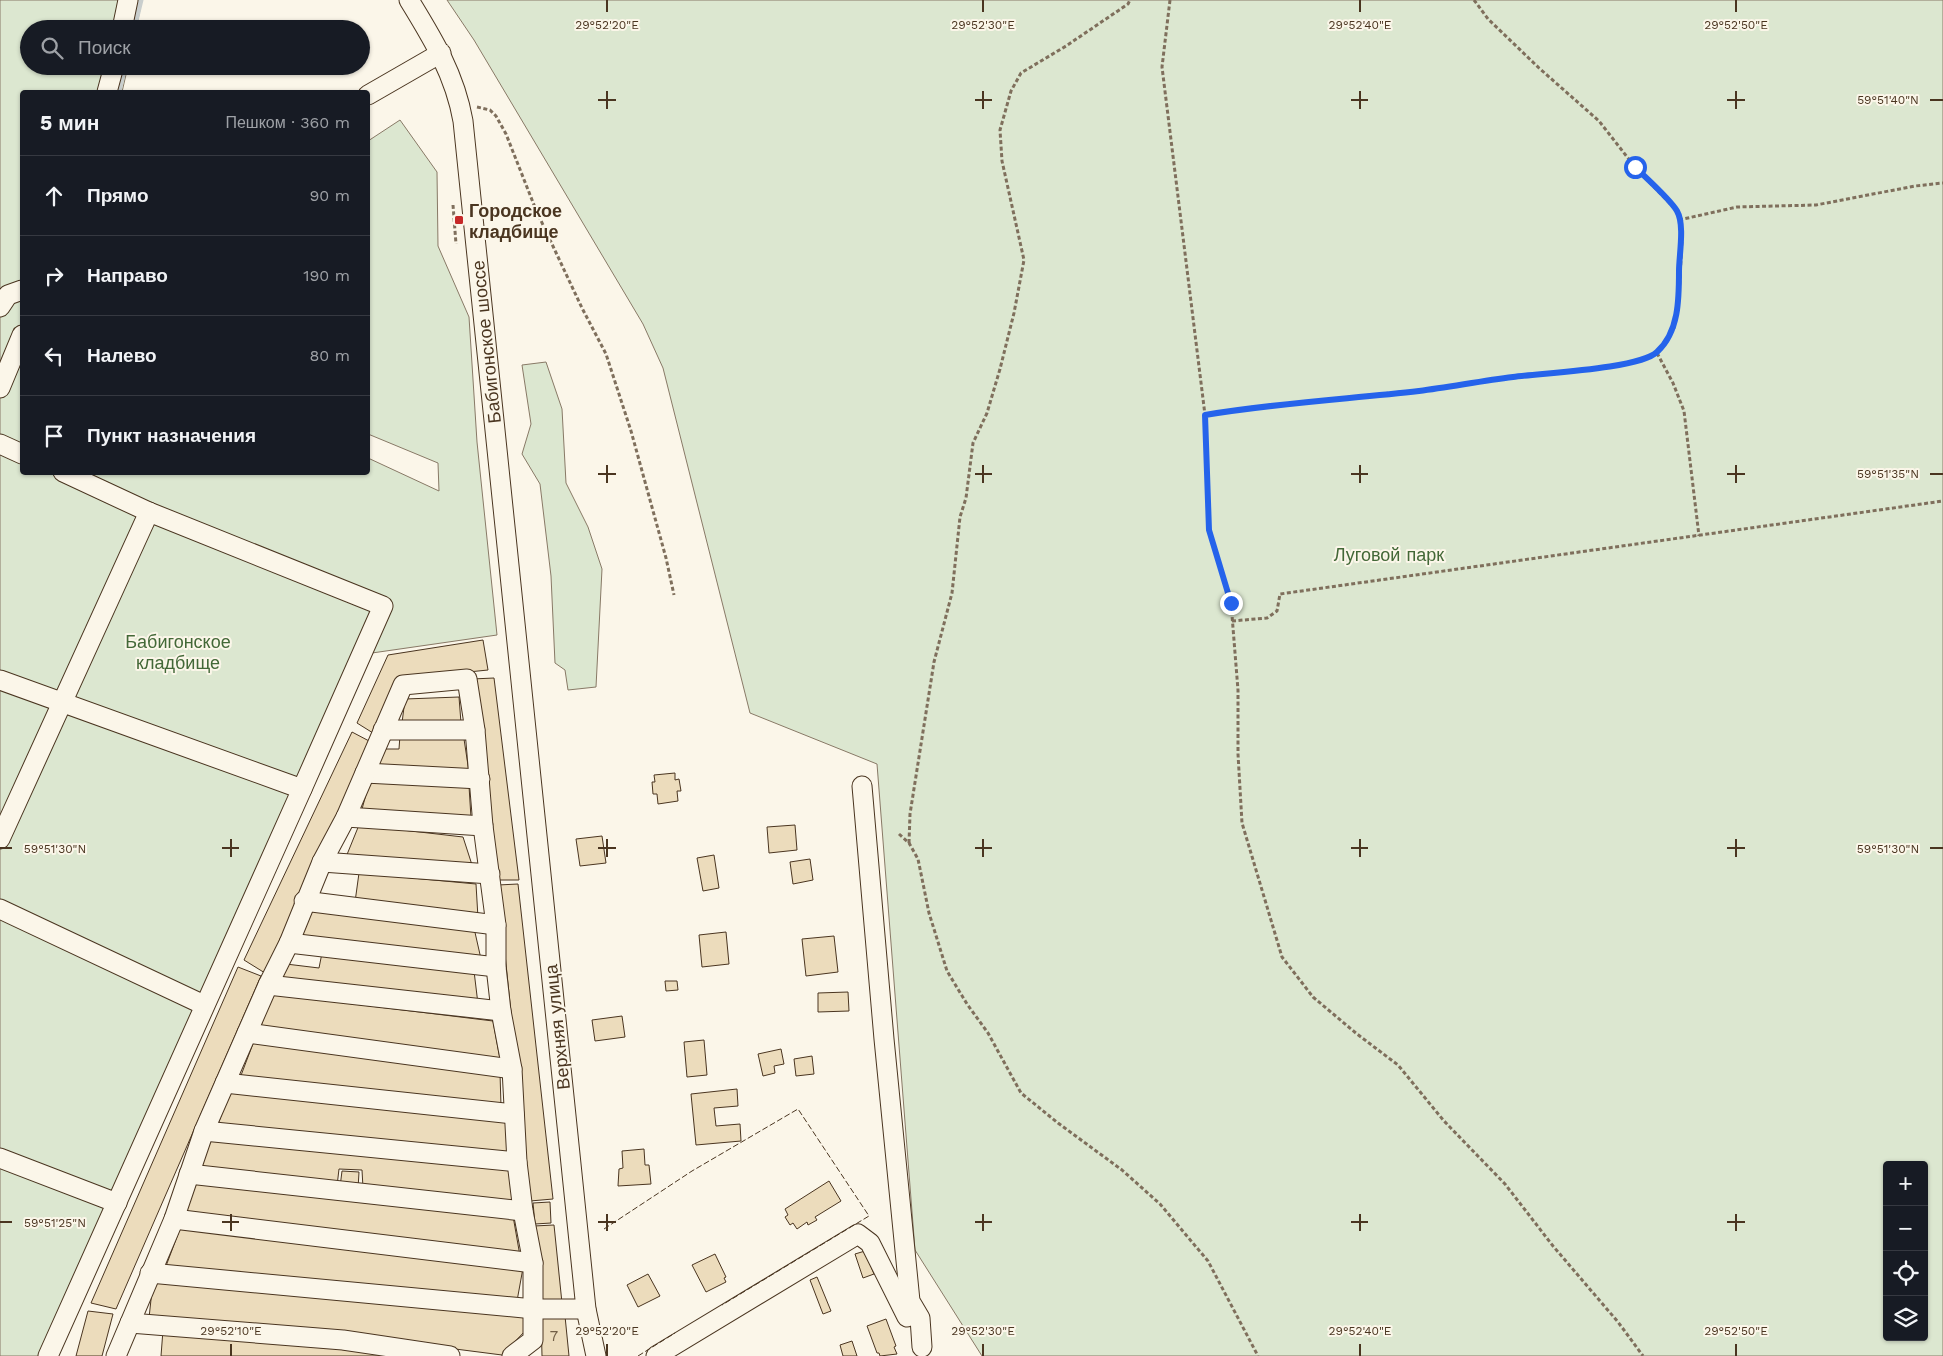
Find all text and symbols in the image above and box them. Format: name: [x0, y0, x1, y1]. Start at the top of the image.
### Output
text: 29°52'20"E: [575, 18, 639, 32]
text: 29°52'30"E: [951, 18, 1015, 32]
text: 29°52'40"E: [1329, 18, 1392, 32]
text: 29°52'50"E: [1704, 18, 1768, 32]
search box: [20, 20, 370, 75]
icon: search: [38, 34, 66, 62]
text: Поиск: [78, 36, 131, 59]
text: 59°51'40"N: [1857, 93, 1919, 107]
text: 5 мин: [40, 110, 99, 135]
text: Пешком · 360 m: [225, 113, 350, 132]
route start: [1624, 156, 1647, 179]
icon: ahead: [40, 182, 68, 210]
text: Прямо: [87, 184, 149, 207]
text: 90 m: [309, 186, 350, 205]
place label: Городское кладбище: [469, 200, 562, 242]
marker: Городское кладбище: [453, 214, 465, 226]
street label: Бабигонское шоссе: [467, 259, 505, 425]
icon: right: [40, 262, 68, 290]
text: Направо: [87, 264, 168, 287]
text: 190 m: [303, 266, 350, 285]
icon: left: [40, 342, 68, 370]
text: Налево: [87, 344, 157, 367]
text: 80 m: [309, 346, 350, 365]
icon: arrive: [40, 422, 68, 450]
text: Пункт назначения: [87, 424, 256, 447]
text: 59°51'35"N: [1857, 467, 1919, 481]
park label: Луговой парк: [1334, 544, 1444, 565]
route end: [1220, 592, 1243, 615]
park label: Бабигонское кладбище: [125, 631, 231, 673]
text: 59°51'30"N: [24, 842, 86, 856]
text: 59°51'30"N: [1857, 842, 1919, 856]
street label: Верхняя улица: [540, 962, 574, 1091]
map controls: [1883, 1161, 1928, 1341]
button: +: [1883, 1161, 1928, 1206]
button: −: [1883, 1206, 1928, 1251]
text: 59°51'25"N: [24, 1216, 86, 1230]
button: locate: [1883, 1251, 1928, 1296]
button: layers: [1883, 1296, 1928, 1341]
text: 29°52'10"E: [200, 1324, 262, 1338]
text: 29°52'20"E: [575, 1324, 639, 1338]
text: 29°52'30"E: [951, 1324, 1015, 1338]
text: 29°52'40"E: [1329, 1324, 1392, 1338]
text: 29°52'50"E: [1704, 1324, 1768, 1338]
house number: 7: [550, 1327, 558, 1345]

